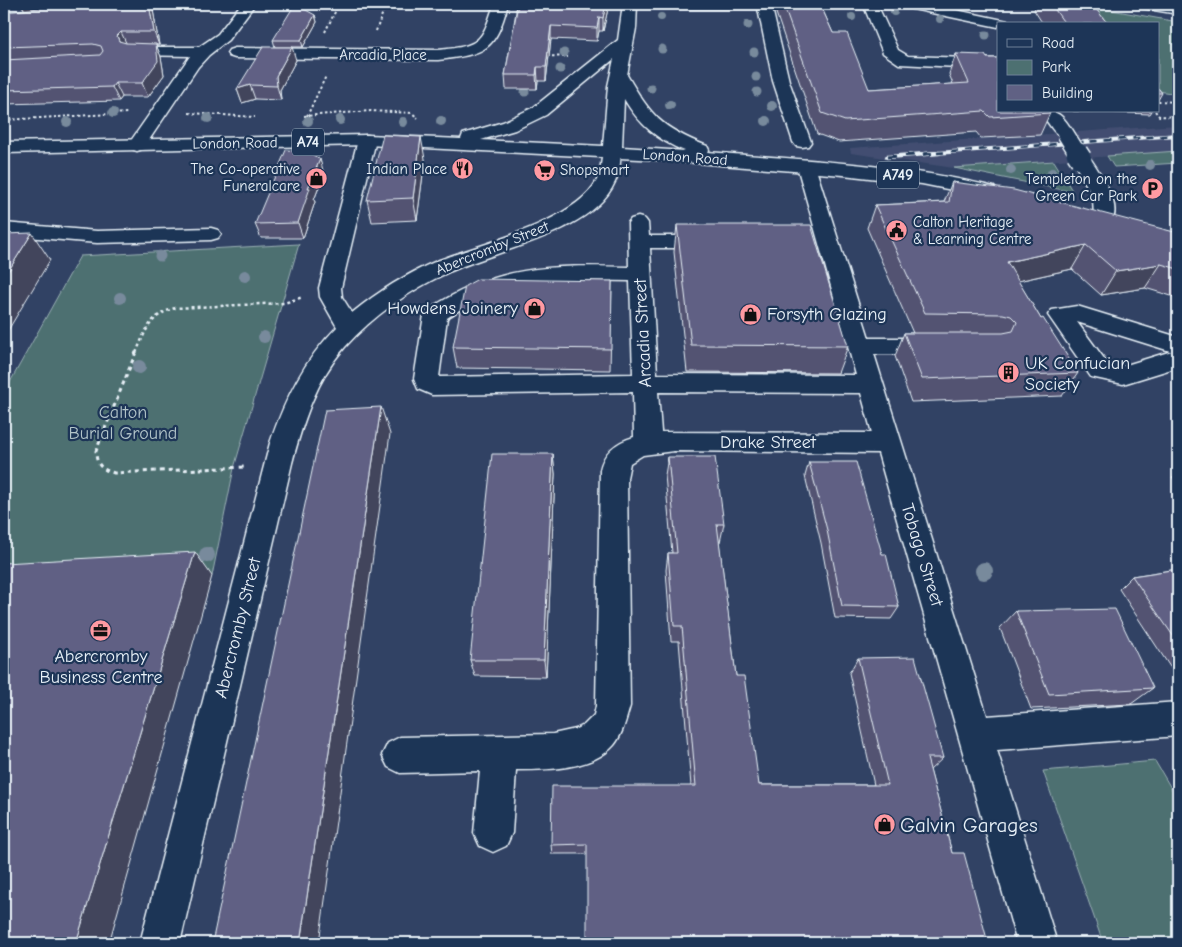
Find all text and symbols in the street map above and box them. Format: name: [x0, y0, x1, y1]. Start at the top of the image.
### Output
legend: [997, 22, 1160, 112]
text: Road: [1042, 34, 1074, 52]
street label: Arcadia Place: [339, 46, 427, 64]
text: Park: [1042, 58, 1071, 76]
text: Building: [1042, 84, 1093, 102]
road number: A74: [292, 128, 324, 156]
street label: London Road: [192, 133, 278, 153]
street label: London Road: [642, 145, 728, 169]
restaurant icon: Indian Place: [451, 157, 475, 181]
supermarket icon: Shopsmart: [532, 158, 556, 182]
place label: The Co-operative Funeralcare: [190, 160, 300, 195]
place label: Indian Place: [366, 160, 447, 178]
place label: Shopsmart: [560, 161, 629, 179]
road number: A749: [877, 162, 919, 188]
shop icon: The Co-operative Funeralcare: [304, 166, 328, 190]
place label: Templeton on the Green Car Park: [1026, 170, 1138, 205]
parking icon: Templeton on the Green Car Park: [1141, 176, 1165, 200]
place label: Calton Heritage & Learning Centre: [913, 213, 1032, 248]
street label: Abercromby Street: [433, 217, 552, 279]
public building icon: Calton Heritage & Learning Centre: [885, 219, 909, 243]
street label: Arcadia Street: [630, 277, 656, 388]
shop icon: Howdens Joinery: [522, 296, 546, 320]
place label: Howdens Joinery: [387, 298, 519, 319]
shop icon: Forsyth Glazing: [739, 302, 763, 326]
place label: Forsyth Glazing: [767, 304, 887, 325]
place label: UK Confucian Society: [1025, 353, 1130, 395]
building icon: UK Confucian Society: [997, 361, 1021, 385]
park label: Calton Burial Ground: [69, 402, 177, 444]
street label: Drake Street: [720, 432, 817, 453]
street label: Tobago Street: [896, 501, 948, 610]
street label: Abercromby Street: [210, 555, 266, 701]
office icon: Abercromby Business Centre: [89, 619, 113, 643]
place label: Abercromby Business Centre: [40, 646, 162, 688]
shop icon: Galvin Garages: [872, 813, 896, 837]
place label: Galvin Garages: [900, 813, 1038, 837]

